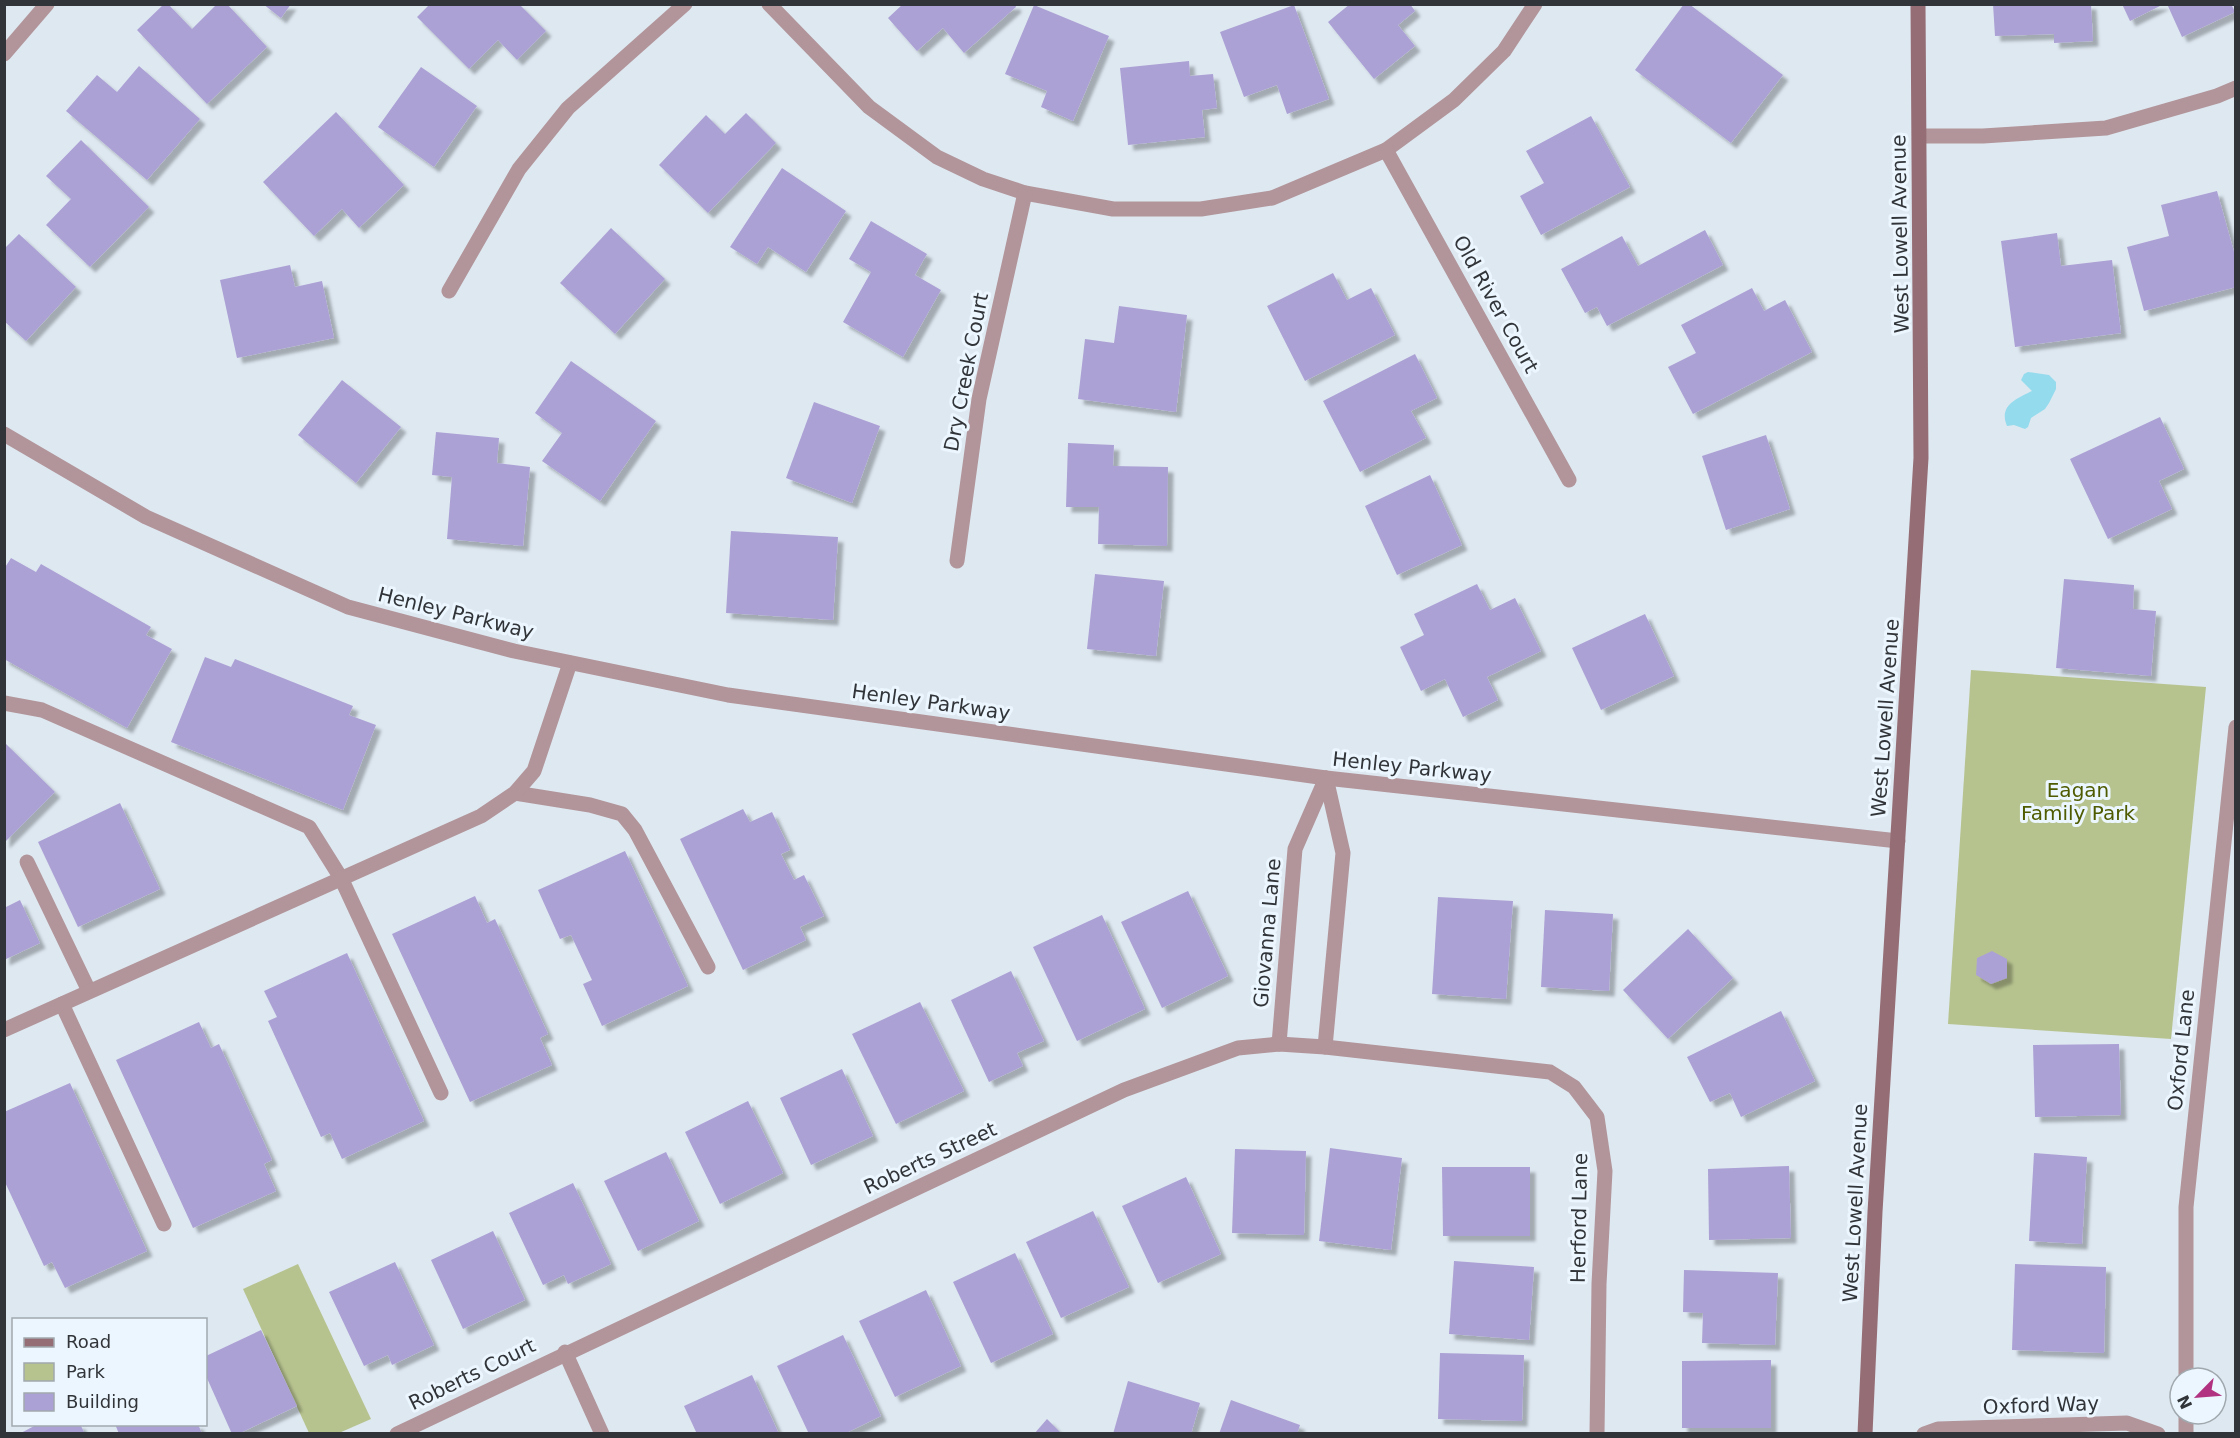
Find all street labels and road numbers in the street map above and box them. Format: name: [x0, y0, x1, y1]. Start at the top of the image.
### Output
street label: West Lowell Avenue: [1886, 134, 1914, 334]
street label: Old River Court: [1448, 231, 1544, 377]
street label: Dry Creek Court: [939, 291, 993, 453]
street label: Henley Parkway: [376, 582, 537, 644]
street label: West Lowell Avenue: [1866, 618, 1904, 818]
street label: Henley Parkway: [850, 679, 1012, 725]
street label: Henley Parkway: [1331, 747, 1493, 787]
street label: Giovanna Lane: [1249, 857, 1285, 1009]
street label: Oxford Lane: [2163, 988, 2199, 1112]
street label: West Lowell Avenue: [1838, 1103, 1872, 1303]
street label: Roberts Street: [860, 1117, 1000, 1199]
street label: Herford Lane: [1566, 1153, 1592, 1283]
street label: Roberts Court: [405, 1333, 539, 1415]
street label: Oxford Way: [1982, 1391, 2100, 1419]

